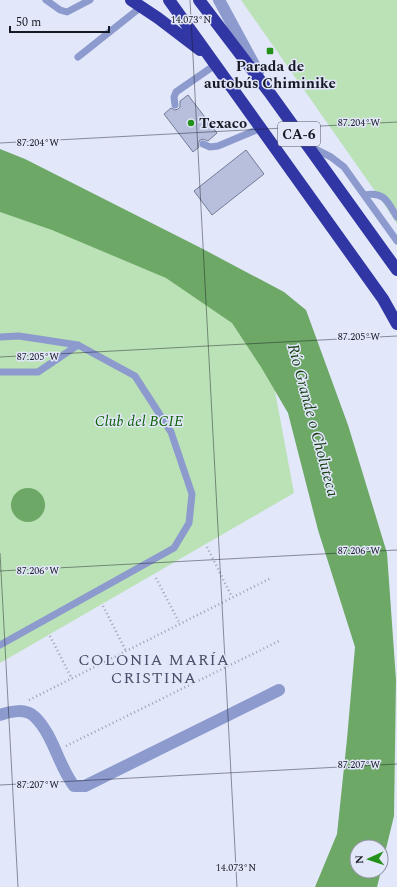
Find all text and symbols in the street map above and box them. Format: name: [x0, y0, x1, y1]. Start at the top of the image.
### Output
scale bar: [10, 8, 109, 34]
text: 14.073°N: [171, 12, 211, 28]
text: 50 m: [16, 13, 41, 32]
marker: Parada de autobús Chiminike: [265, 46, 275, 56]
place label: Parada de autobús Chiminike: [204, 55, 336, 95]
place label: Texaco: [199, 112, 247, 135]
text: 87.204°W: [338, 115, 380, 131]
marker: Texaco: [186, 118, 196, 128]
road number: CA-6: [278, 122, 320, 146]
text: 87.204°W: [17, 135, 59, 151]
text: 87.205°W: [338, 329, 380, 345]
water label: Río Grande o Choluteca: [281, 341, 345, 499]
text: 87.205°W: [17, 349, 59, 365]
park label: Club del BCIE: [95, 410, 183, 433]
text: 87.206°W: [338, 543, 380, 559]
text: 87.206°W: [17, 563, 59, 579]
district label: COLONIA MARÍA CRISTINA: [78, 648, 230, 690]
text: 87.207°W: [338, 757, 380, 773]
text: 87.207°W: [17, 777, 59, 793]
north arrow: [349, 839, 389, 879]
text: N: [351, 855, 368, 864]
text: 14.073°N: [216, 860, 256, 876]

